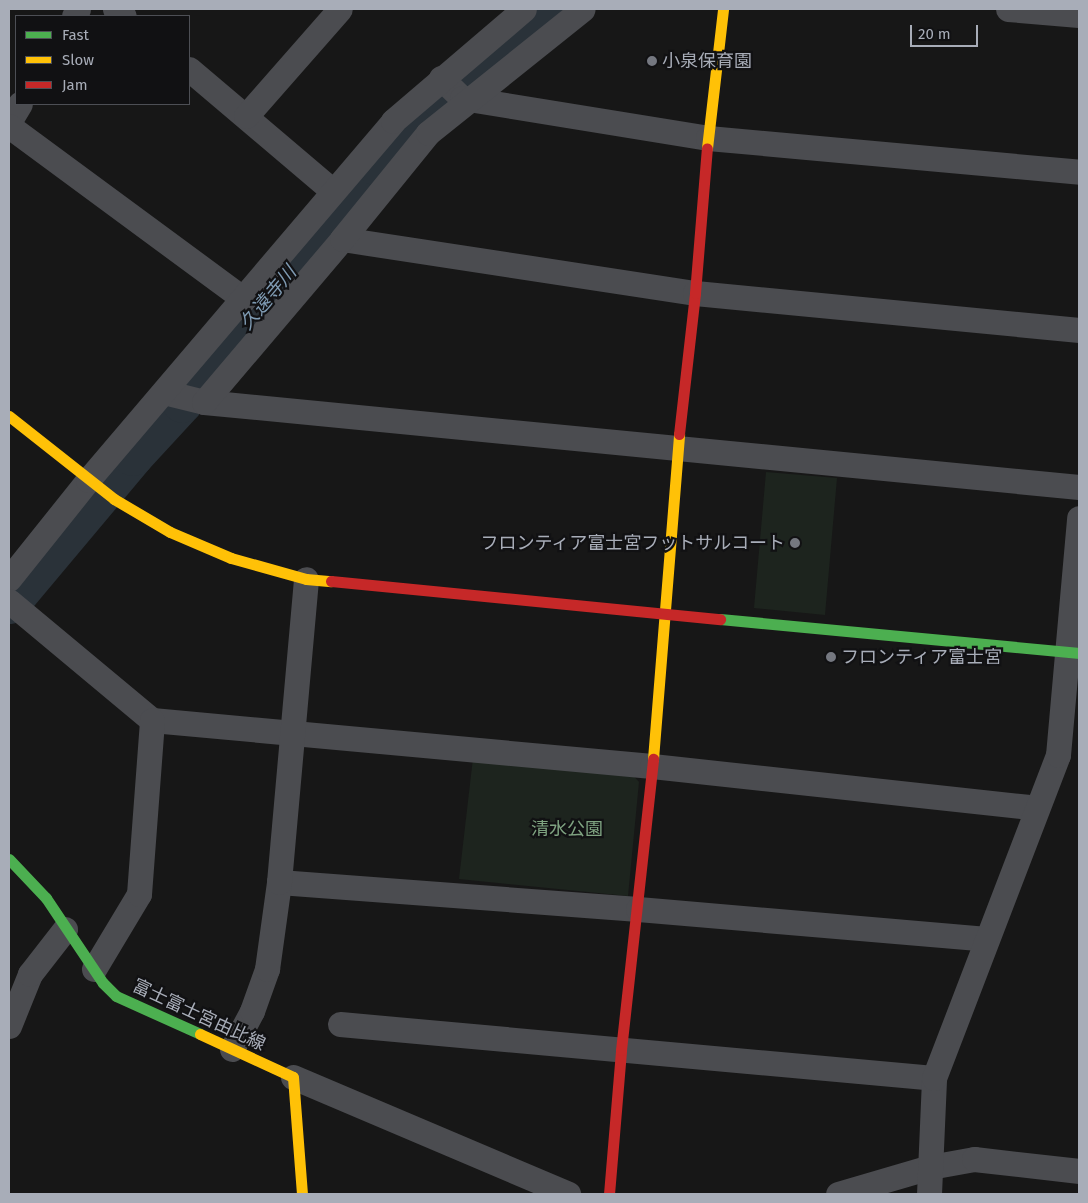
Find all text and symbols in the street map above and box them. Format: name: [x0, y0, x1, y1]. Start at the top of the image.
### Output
legend: [15, 15, 190, 105]
scale bar: [913, 15, 980, 47]
text: 20 m: [918, 25, 951, 43]
text: Fast: [62, 26, 89, 44]
place label: 小泉保育園: [662, 50, 752, 72]
text: Slow: [62, 51, 94, 69]
marker: 小泉保育園: [646, 55, 658, 67]
text: Jam: [62, 76, 88, 94]
water label: 久遠寺川: [235, 262, 301, 334]
place label: フロンティア富士宮フットサルコート: [479, 532, 785, 554]
marker: フロンティア富士宮フットサルコート: [789, 537, 801, 549]
place label: フロンティア富士宮: [841, 646, 1003, 668]
marker: フロンティア富士宮: [825, 651, 837, 663]
park label: 清水公園: [531, 818, 603, 840]
street label: 富士富士宮由比線: [129, 975, 269, 1055]

